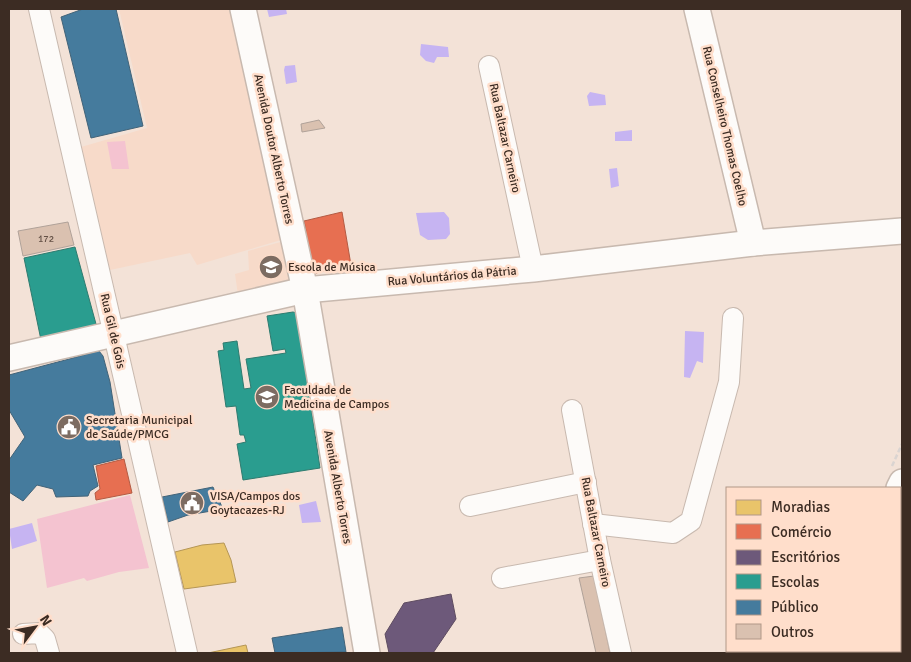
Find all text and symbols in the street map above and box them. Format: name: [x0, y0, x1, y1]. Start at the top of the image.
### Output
street label: Rua Conselheiro Thomas Coelho: [699, 45, 750, 208]
street label: Avenida Doutor Alberto Torres: [250, 73, 297, 226]
street label: Rua Baltazar Carneiro: [486, 82, 523, 194]
house number: 172: [38, 233, 54, 245]
school or university icon: Escola de Música: [258, 254, 284, 280]
place label: Escola de Música: [288, 260, 376, 275]
street label: Rua Voluntários da Pátria: [387, 263, 517, 290]
street label: Rua Gil de Gois: [97, 292, 128, 370]
place label: Faculdade de Medicina de Campos: [284, 383, 389, 412]
school or university icon: Faculdade de Medicina de Campos: [254, 384, 280, 410]
place label: Secretaria Municipal de Saúde/PMCG: [86, 413, 193, 442]
public building icon: Secretaria Municipal de Saúde/PMCG: [56, 414, 82, 440]
street label: Avenida Alberto Torres: [320, 429, 355, 545]
street label: Rua Baltazar Carneiro: [578, 476, 614, 588]
legend: [726, 487, 901, 652]
place label: VISA/Campos dos Goytacazes-RJ: [210, 489, 300, 518]
public building icon: VISA/Campos dos Goytacazes-RJ: [179, 490, 205, 516]
text: Moradias: [771, 498, 830, 516]
text: Comércio: [771, 523, 832, 541]
text: Escritórios: [771, 548, 840, 566]
text: Escolas: [771, 573, 820, 591]
text: Público: [771, 598, 819, 616]
north arrow: [10, 602, 60, 652]
text: N: [36, 612, 55, 629]
text: Outros: [771, 623, 814, 641]

